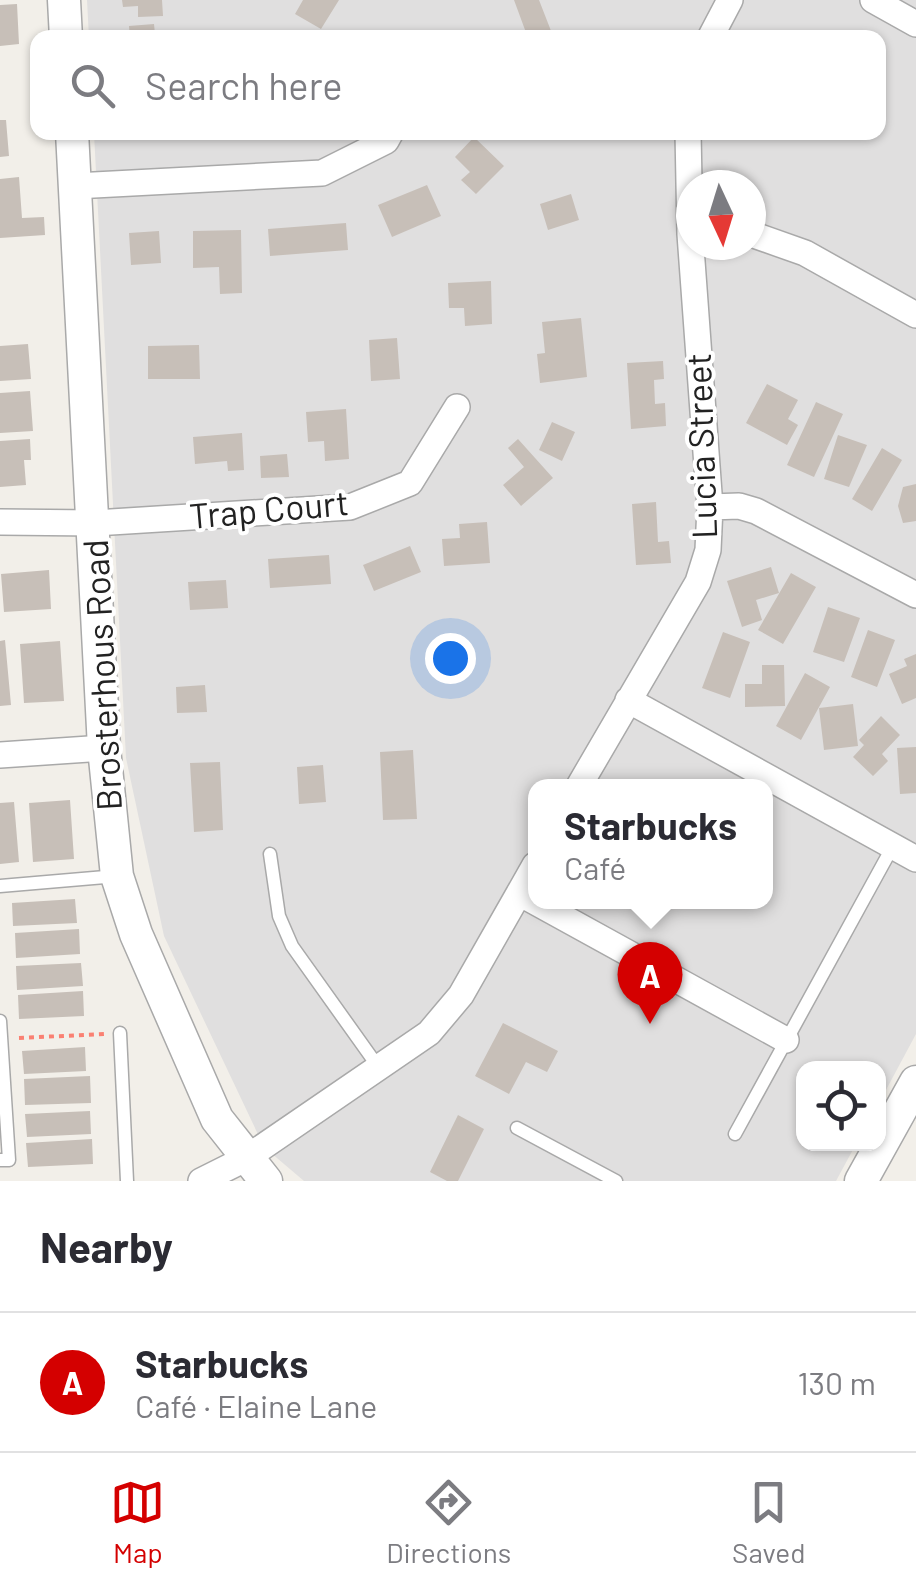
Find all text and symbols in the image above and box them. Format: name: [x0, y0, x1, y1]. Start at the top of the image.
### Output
search box: [30, 30, 886, 140]
icon: search: [65, 58, 120, 113]
text: Search here: [145, 62, 343, 108]
north arrow: [676, 170, 766, 260]
street label: Lucia Street: [676, 352, 724, 540]
street label: Trap Court: [187, 480, 350, 536]
street label: Brosterhous Road: [73, 538, 129, 812]
your location: [425, 633, 476, 684]
popup: [528, 779, 773, 909]
text: Starbucks: [564, 802, 737, 848]
text: Café: [564, 848, 626, 886]
pin: A: [618, 942, 682, 1024]
map controls: [796, 1061, 886, 1151]
button: locate: [796, 1061, 886, 1151]
text: Nearby: [40, 1221, 173, 1271]
text: Starbucks: [135, 1340, 308, 1386]
text: A: [62, 1363, 83, 1401]
text: 130 m: [797, 1363, 876, 1401]
text: Café · Elaine Lane: [135, 1386, 377, 1424]
tab: Map: [110, 1475, 165, 1569]
tab: Directions: [386, 1475, 511, 1569]
tab: Saved: [732, 1475, 806, 1569]

